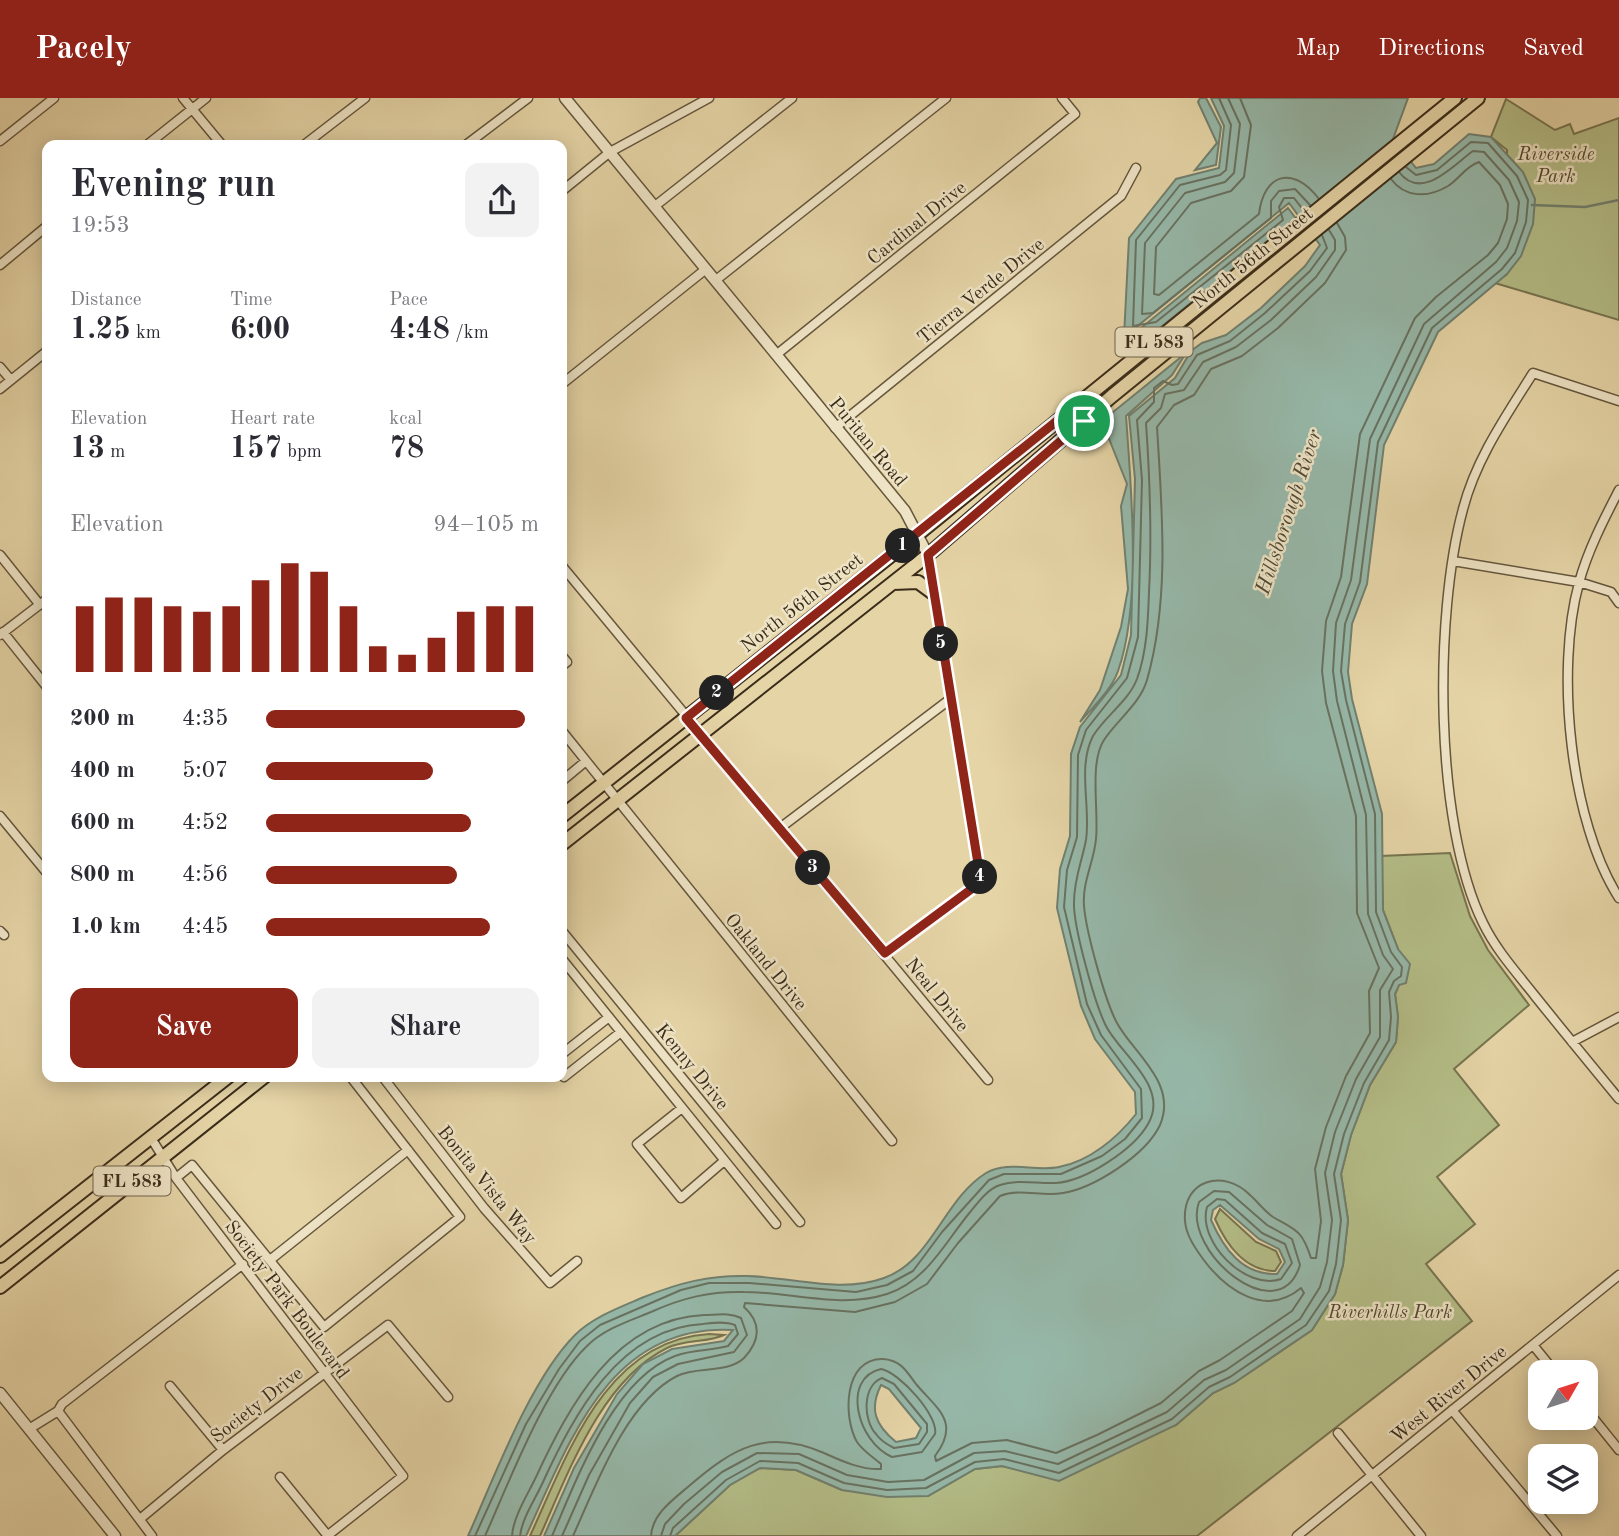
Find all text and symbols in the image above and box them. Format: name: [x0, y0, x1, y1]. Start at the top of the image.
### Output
text: Pacely: [35, 33, 132, 66]
text: Map: [1296, 37, 1340, 61]
text: Directions: [1378, 37, 1485, 61]
text: Saved: [1523, 37, 1584, 61]
park label: Riverside Park: [1516, 146, 1595, 187]
button: share: [465, 163, 539, 237]
text: Evening run: [70, 167, 276, 205]
street label: Cardinal Drive: [865, 179, 970, 269]
street label: North 56th Street: [1190, 205, 1317, 313]
text: 19:53: [70, 214, 130, 237]
street label: Tierra Verde Drive: [915, 235, 1048, 349]
text: Distance: [70, 291, 142, 310]
text: Time: [230, 291, 272, 310]
text: Pace: [389, 291, 428, 310]
text: 1.25: [70, 315, 131, 345]
text: 6:00: [230, 315, 290, 345]
text: 4:48: [389, 315, 450, 345]
text: km: [131, 324, 161, 343]
text: /km: [450, 324, 489, 343]
road number: FL 583: [1116, 328, 1192, 356]
pin: [1054, 391, 1114, 451]
street label: Puritan Road: [824, 394, 910, 491]
icon: arrive: [1065, 402, 1103, 440]
text: Elevation: [70, 410, 147, 429]
text: Heart rate: [230, 410, 315, 429]
text: kcal: [389, 410, 422, 429]
water label: Hillsborough River: [1253, 427, 1326, 598]
text: 13: [70, 434, 105, 464]
text: 157: [230, 434, 282, 464]
text: 78: [389, 434, 424, 464]
text: m: [105, 443, 125, 462]
text: bpm: [282, 443, 322, 462]
text: Elevation: [70, 513, 164, 536]
text: 94–105 m: [433, 513, 539, 536]
pin: 1: [886, 528, 920, 564]
text: 1: [897, 536, 908, 555]
street label: North 56th Street: [738, 551, 867, 657]
pin: 5: [923, 626, 958, 662]
text: 5: [935, 634, 946, 653]
pin: 2: [700, 676, 734, 710]
text: 2: [711, 683, 722, 702]
text: 200 m: [70, 707, 135, 730]
text: 4:35: [182, 707, 228, 730]
text: 400 m: [70, 759, 135, 782]
text: 5:07: [182, 759, 228, 782]
text: 600 m: [70, 811, 135, 834]
text: 4:52: [182, 811, 228, 834]
pin: 3: [796, 850, 830, 886]
text: 3: [807, 858, 818, 877]
pin: 4: [962, 860, 998, 894]
text: 800 m: [70, 863, 135, 886]
text: 4:56: [182, 863, 228, 886]
text: 4: [974, 867, 985, 886]
street label: Oakland Drive: [720, 911, 810, 1014]
text: 1.0 km: [70, 915, 141, 938]
text: 4:45: [182, 915, 228, 938]
street label: Neal Drive: [901, 955, 971, 1036]
button: Save: [70, 988, 298, 1068]
button: Share: [312, 988, 539, 1068]
street label: Kenny Drive: [651, 1021, 731, 1114]
street label: Bonita Vista Way: [433, 1123, 539, 1248]
road number: FL 583: [94, 1166, 170, 1196]
street label: Society Park Boulevard: [220, 1218, 352, 1383]
park label: Riverhills Park: [1327, 1304, 1452, 1323]
street label: West River Drive: [1388, 1343, 1511, 1447]
north arrow: [1528, 1360, 1598, 1430]
map controls: [1528, 1360, 1598, 1514]
street label: Society Drive: [208, 1364, 307, 1448]
button: layers: [1528, 1444, 1598, 1514]

